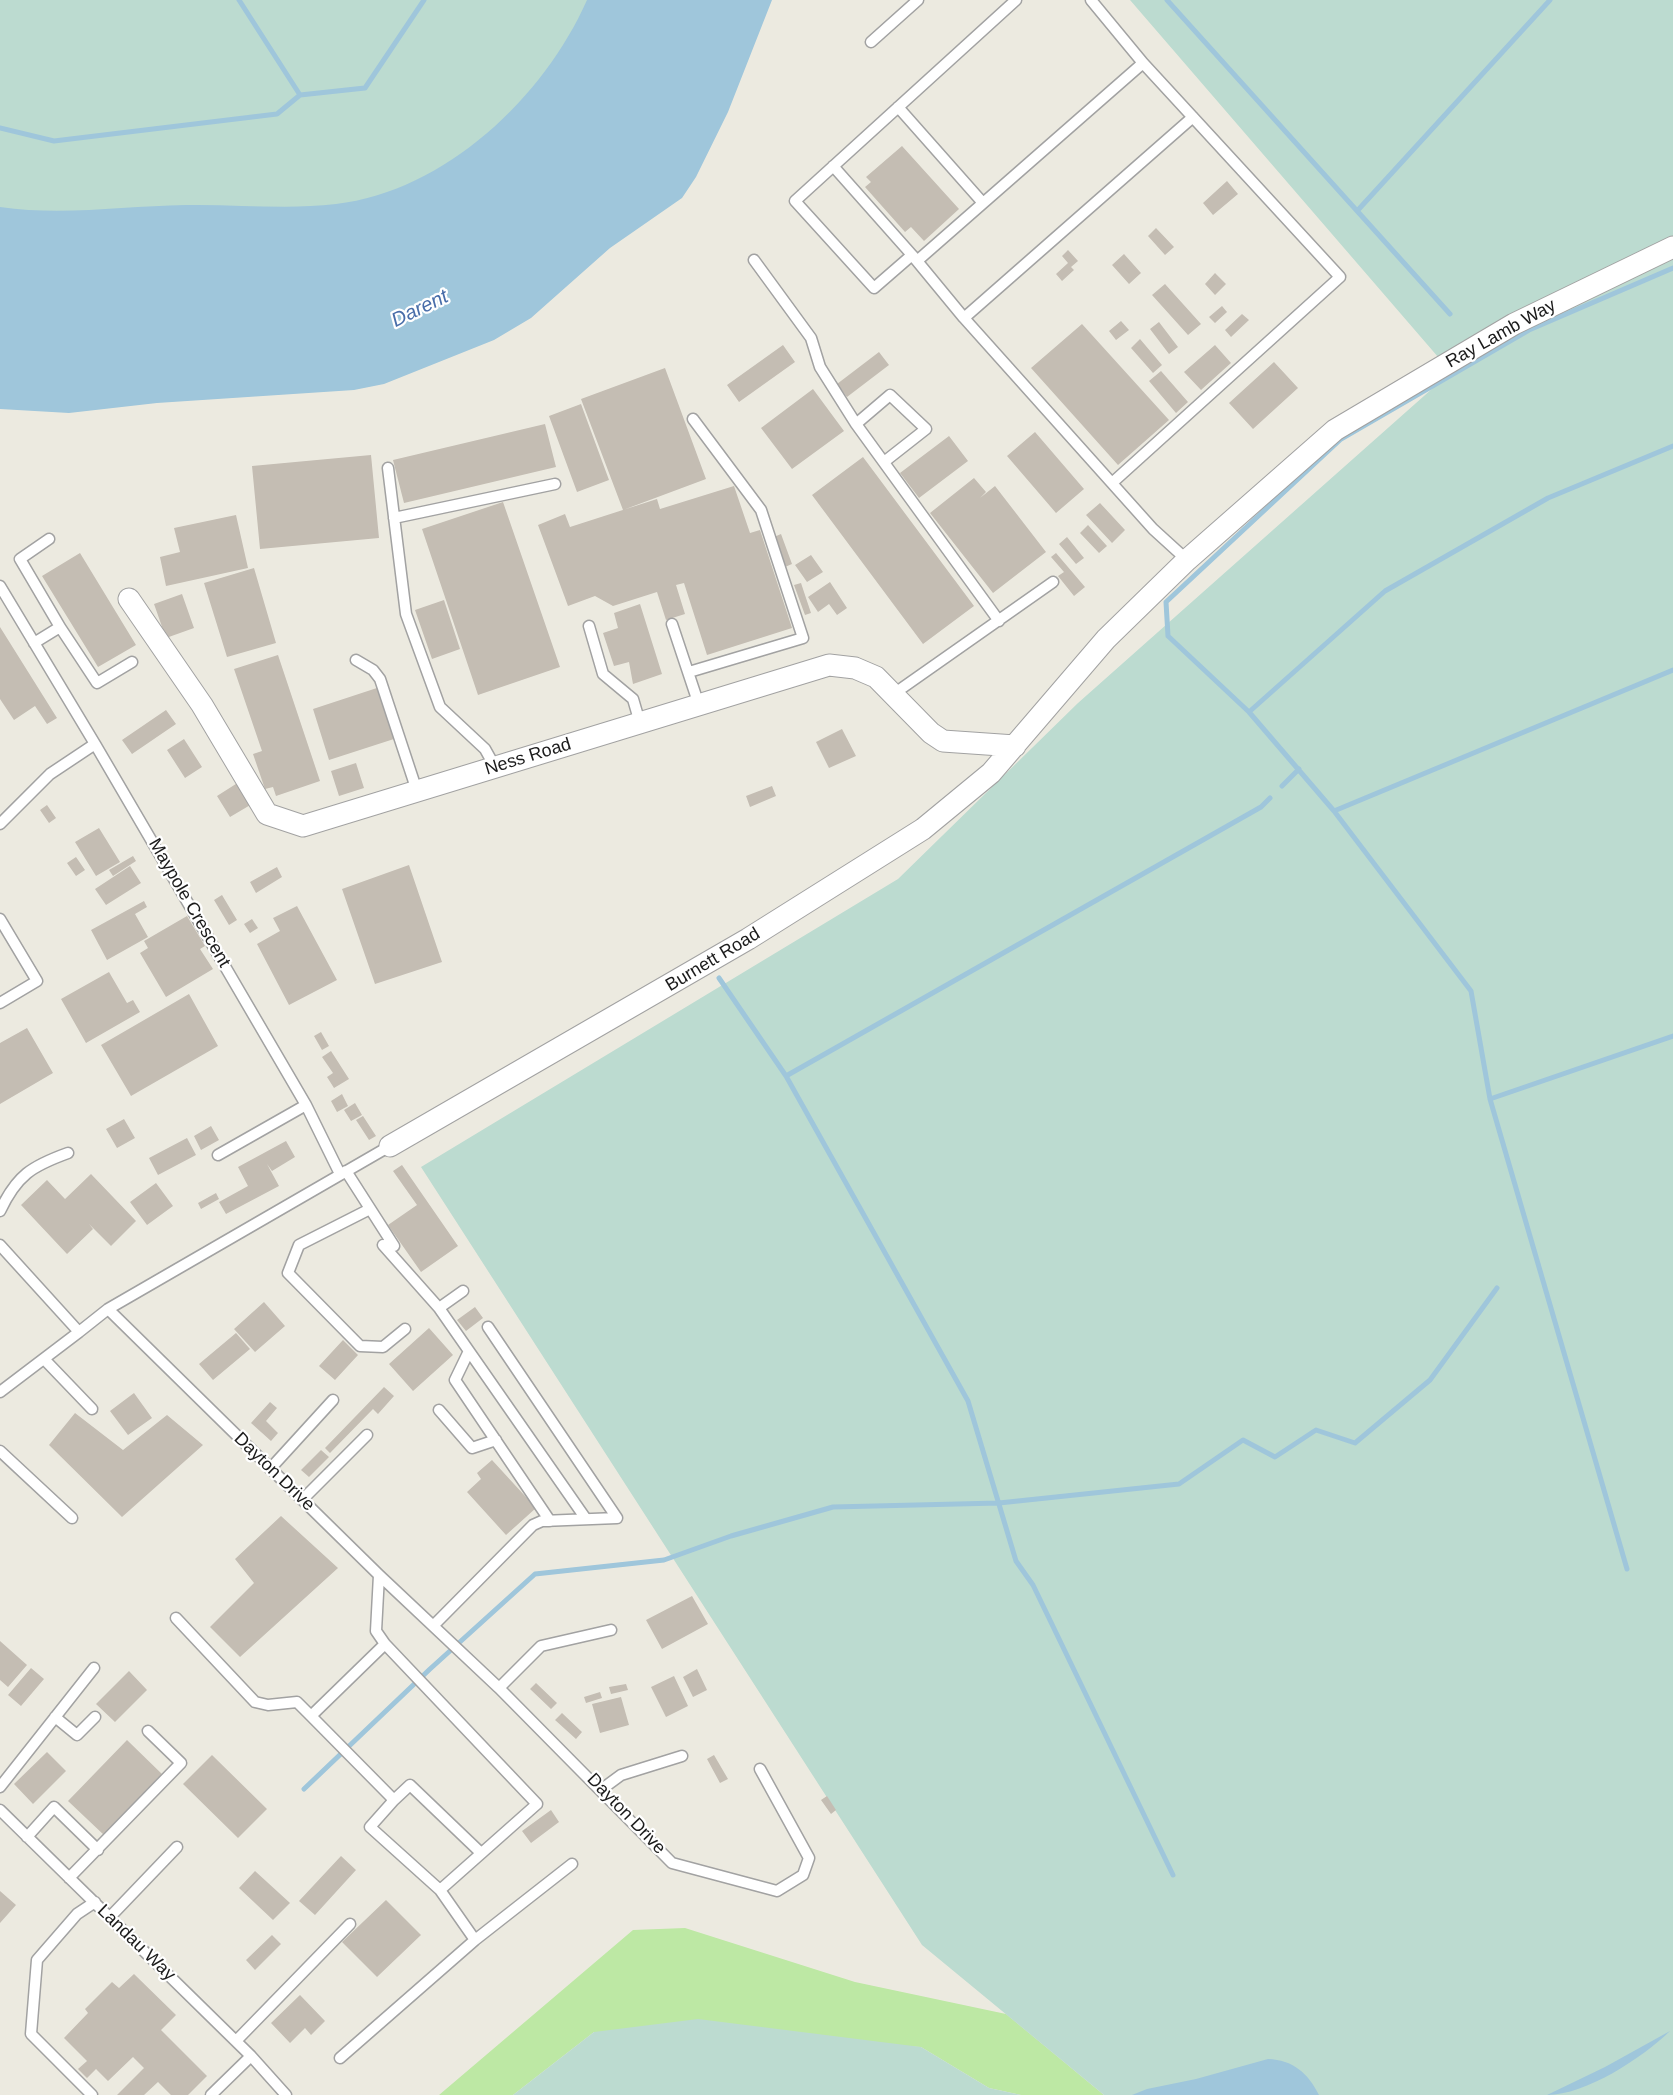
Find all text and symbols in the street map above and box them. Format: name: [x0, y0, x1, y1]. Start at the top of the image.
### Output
water label: Darent: [388, 285, 452, 333]
street label: Ray Lamb Way: [1442, 295, 1560, 373]
street label: Ness Road: [482, 734, 574, 780]
street label: Maypole Crescent: [143, 835, 235, 971]
street label: Burnett Road: [662, 923, 764, 997]
street label: Dayton Drive: [229, 1428, 319, 1516]
street label: Dayton Drive: [582, 1769, 670, 1859]
street label: Landau Way: [92, 1900, 180, 1986]

